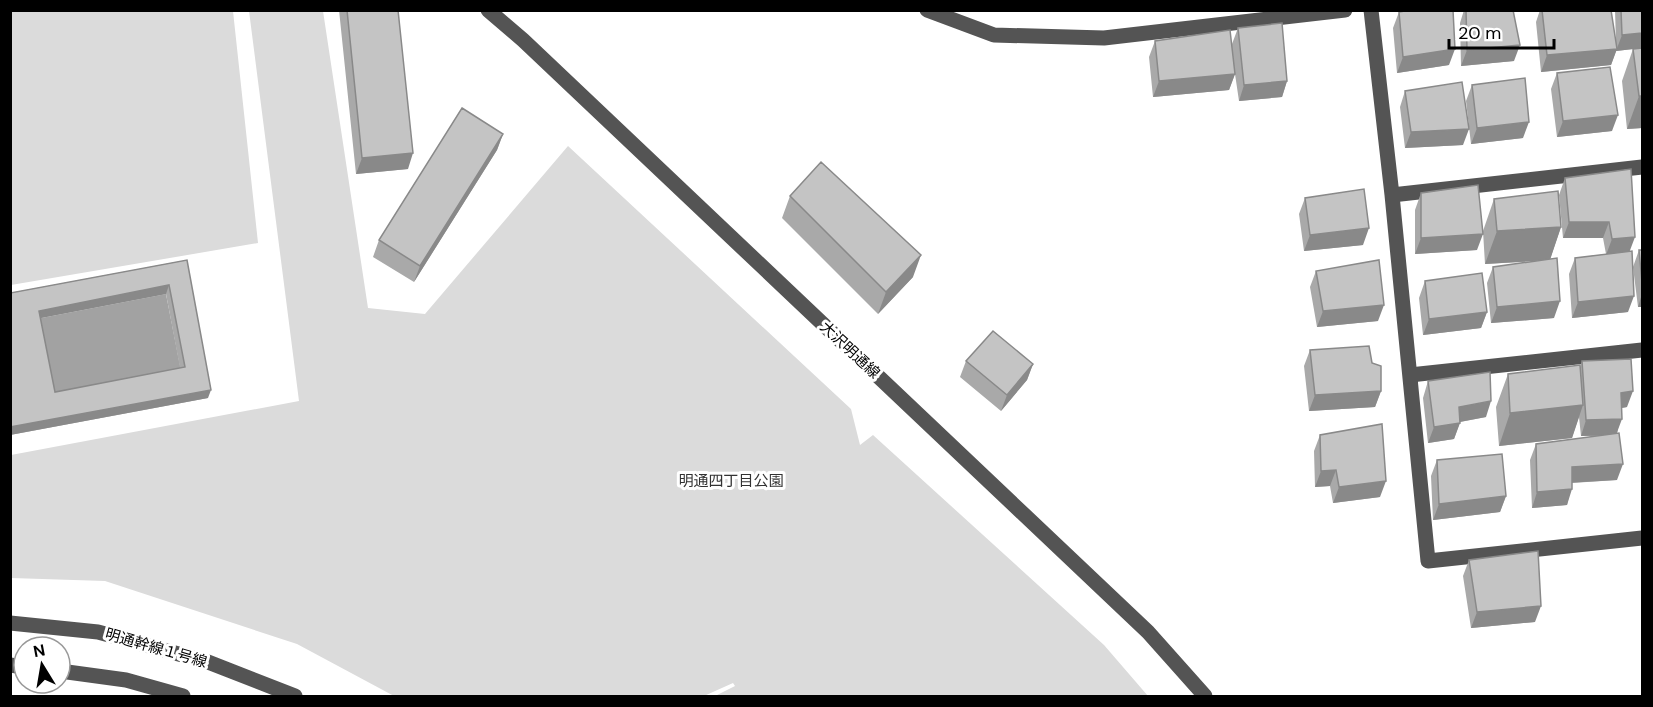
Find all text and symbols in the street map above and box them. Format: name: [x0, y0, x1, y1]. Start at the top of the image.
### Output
scale bar: [1449, 12, 1554, 50]
text: 20 m: [1458, 21, 1501, 45]
street label: 大沢明通線: [816, 317, 884, 383]
park label: 明通四丁目公園: [678, 471, 784, 491]
street label: 明通幹線１号線: [103, 624, 209, 672]
north arrow: [12, 635, 72, 695]
text: N: [32, 639, 47, 662]

